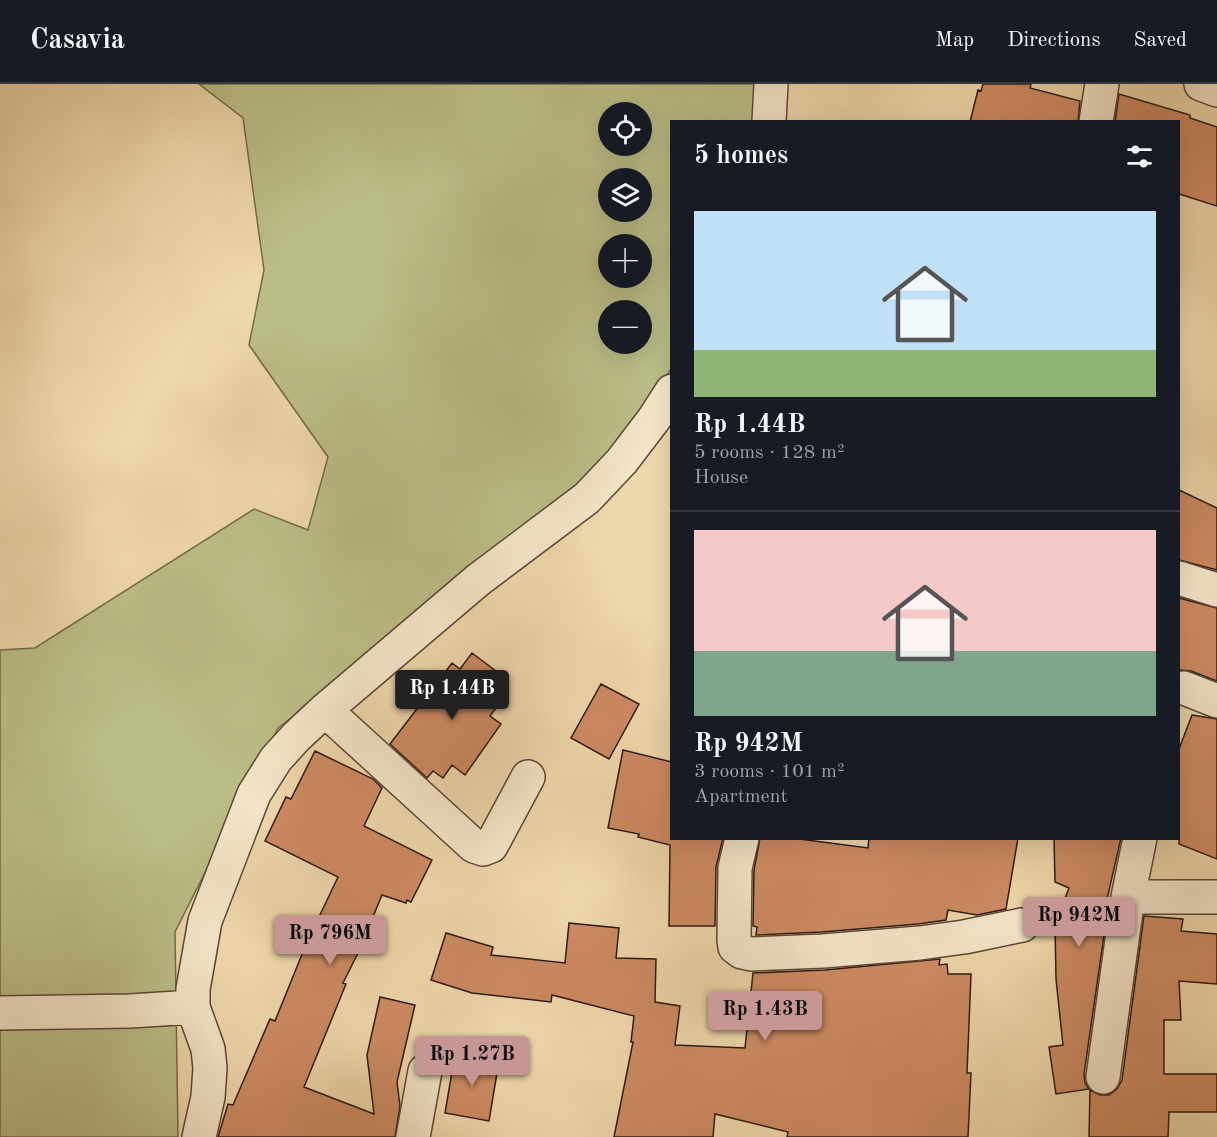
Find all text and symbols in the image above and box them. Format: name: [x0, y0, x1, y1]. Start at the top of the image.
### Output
text: Casavia: [30, 27, 125, 55]
text: Map: [935, 30, 974, 51]
text: Directions: [1007, 30, 1101, 51]
text: Saved: [1134, 30, 1187, 51]
map controls: [598, 102, 652, 354]
button: locate: [598, 102, 652, 156]
icon: filters: [1123, 140, 1156, 173]
text: 5 homes: [694, 143, 788, 169]
button: layers: [598, 168, 652, 222]
button: +: [598, 234, 652, 288]
icon: home: [871, 250, 979, 358]
button: −: [598, 300, 652, 354]
text: Rp 1.44B: [694, 412, 805, 438]
text: 5 rooms · 128 m²: [694, 443, 844, 463]
text: House: [694, 468, 748, 488]
icon: home: [871, 569, 979, 677]
pin: Rp 1.44B: [390, 670, 514, 721]
text: Rp 1.44B: [409, 679, 495, 699]
text: Rp 942M: [694, 731, 803, 757]
text: 3 rooms · 101 m²: [694, 762, 844, 782]
text: Apartment: [694, 787, 788, 807]
pin: Rp 942M: [1024, 897, 1134, 948]
text: Rp 942M: [1037, 906, 1121, 926]
pin: Rp 796M: [275, 915, 385, 966]
text: Rp 796M: [288, 924, 372, 944]
pin: Rp 1.43B: [703, 991, 827, 1042]
text: Rp 1.43B: [722, 1000, 808, 1020]
pin: Rp 1.27B: [410, 1036, 534, 1087]
text: Rp 1.27B: [429, 1045, 515, 1065]

